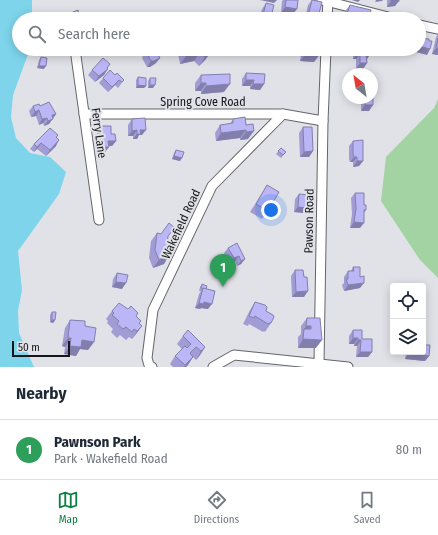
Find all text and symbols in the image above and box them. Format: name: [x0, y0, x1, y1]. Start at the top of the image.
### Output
search box: [12, 12, 426, 56]
icon: search: [26, 23, 48, 45]
text: Search here: [58, 25, 130, 43]
north arrow: [342, 68, 378, 104]
street label: Spring Cove Road: [160, 95, 246, 109]
street label: Ferry Lane: [89, 107, 109, 159]
street label: Wakefield Road: [159, 187, 203, 261]
street label: Pawson Road: [301, 188, 317, 254]
your location: [261, 200, 281, 220]
pin: 1: [210, 254, 236, 287]
map controls: [390, 283, 426, 355]
button: locate: [390, 283, 426, 319]
button: layers: [390, 319, 426, 355]
scale bar: [12, 339, 70, 358]
text: 50 m: [18, 341, 40, 354]
text: Nearby: [16, 383, 67, 404]
text: Pawnson Park: [54, 433, 141, 451]
text: 1: [26, 442, 32, 457]
text: 80 m: [396, 442, 422, 457]
text: Park · Wakefield Road: [54, 451, 168, 466]
tab: Map: [57, 489, 79, 526]
tab: Directions: [194, 489, 239, 526]
tab: Saved: [354, 489, 381, 526]

